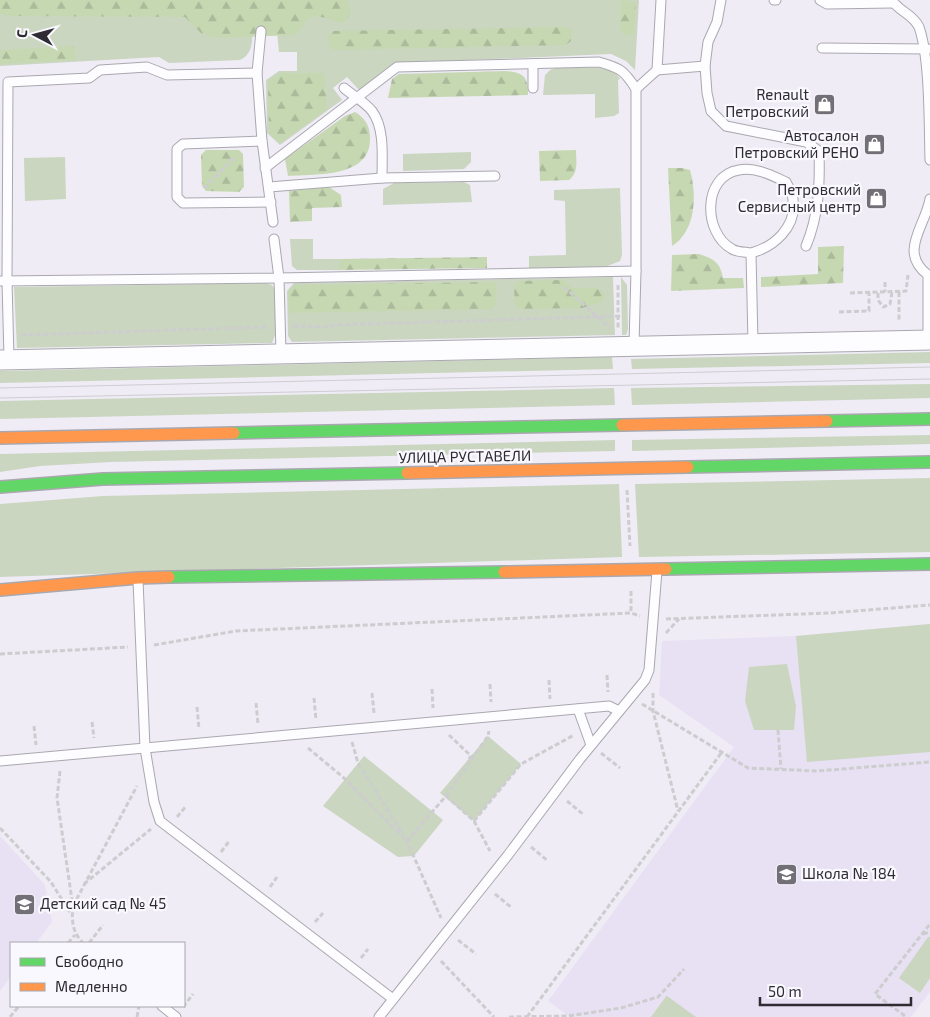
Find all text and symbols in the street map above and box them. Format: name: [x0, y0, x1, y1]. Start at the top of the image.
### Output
north arrow: [10, 10, 60, 60]
text: С: [13, 29, 30, 39]
place label: Renault Петровский: [725, 85, 809, 120]
shop icon: Renault Петровский: [813, 92, 837, 116]
place label: Автосалон Петровский РЕНО: [735, 126, 859, 161]
shop icon: Автосалон Петровский РЕНО: [863, 133, 887, 157]
place label: Петровский Сервисный центр: [738, 180, 861, 215]
shop icon: Петровский Сервисный центр: [865, 187, 889, 211]
street label: УЛИЦА РУСТАВЕЛИ: [399, 446, 531, 466]
school or university icon: Школа № 184: [774, 862, 798, 886]
place label: Школа № 184: [802, 864, 896, 882]
school or university icon: Детский сад № 45: [12, 892, 36, 916]
place label: Детский сад № 45: [40, 894, 166, 912]
legend: [10, 942, 185, 1007]
text: Свободно: [55, 952, 124, 970]
scale bar: [760, 974, 911, 1006]
text: Медленно: [55, 977, 128, 995]
text: 50 m: [768, 982, 802, 1000]

